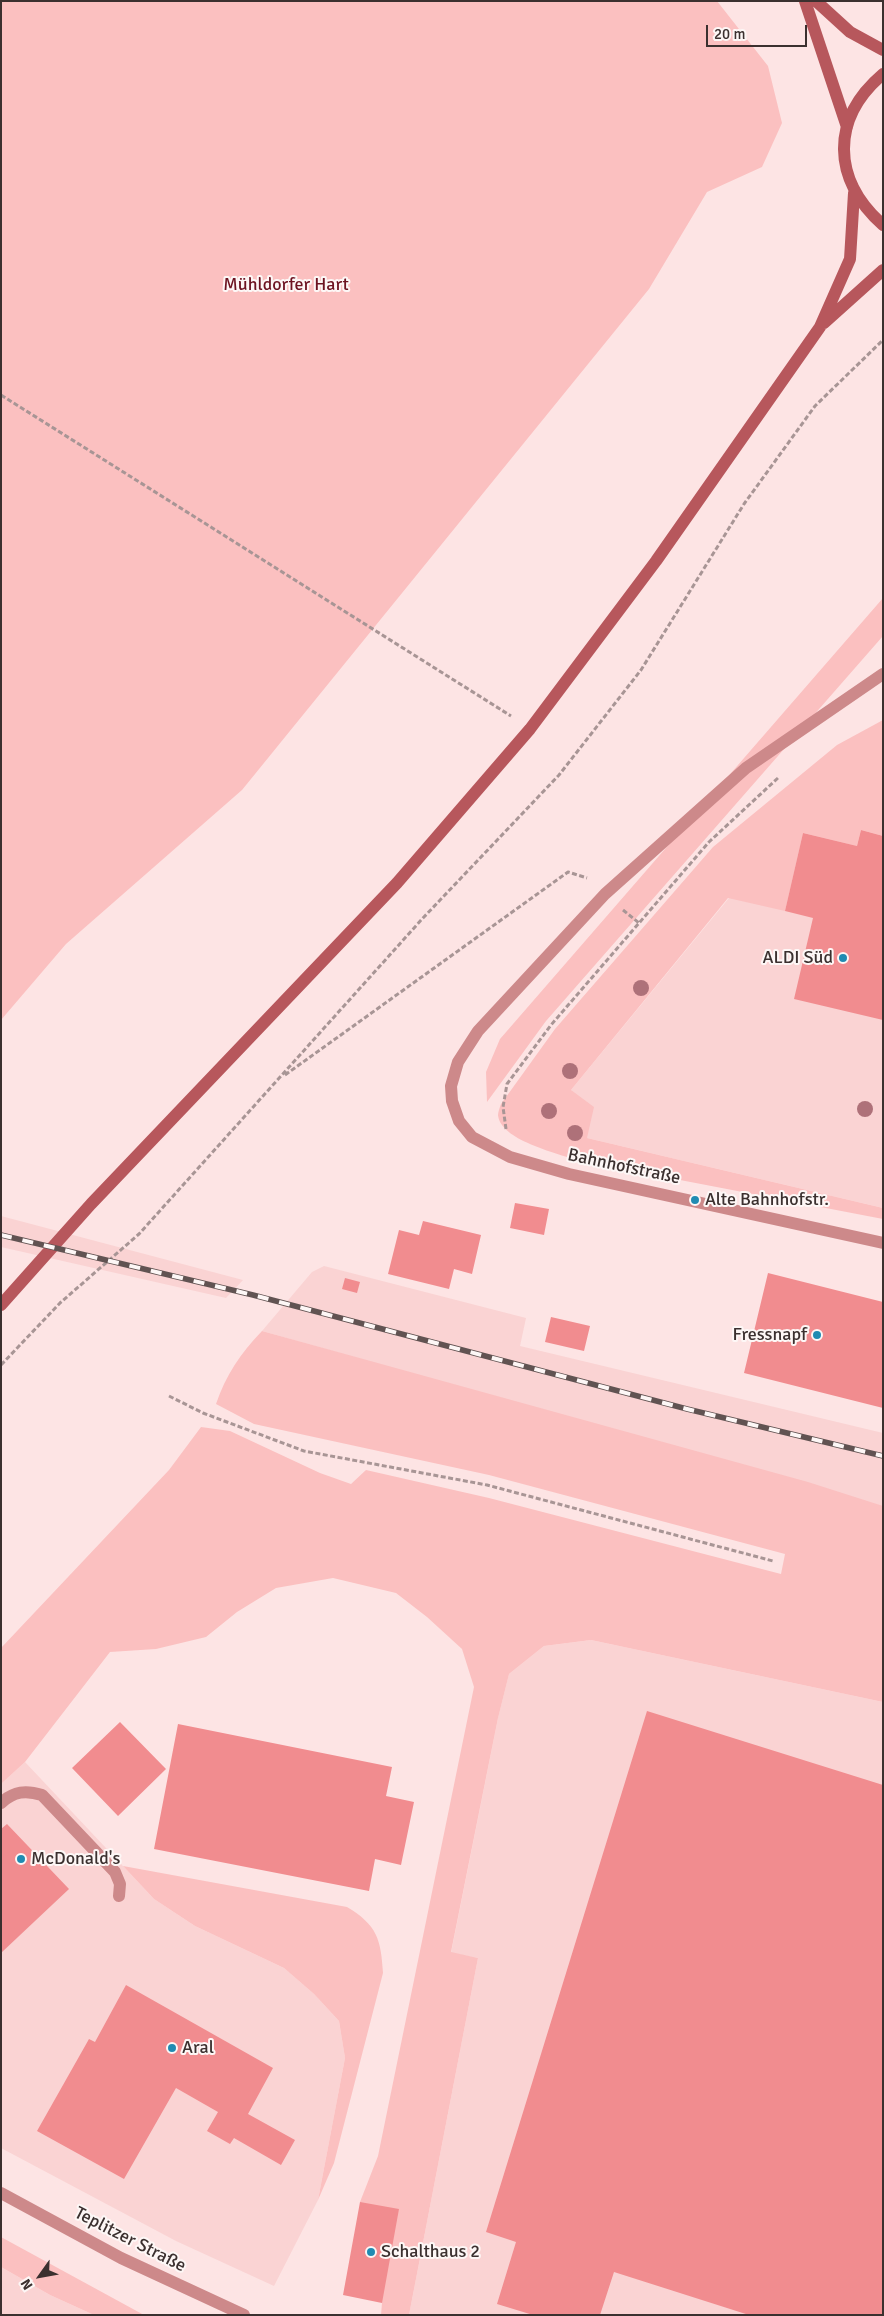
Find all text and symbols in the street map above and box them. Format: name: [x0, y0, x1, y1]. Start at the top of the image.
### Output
scale bar: [709, 15, 810, 47]
text: 20 m: [714, 25, 745, 43]
park label: Mühldorfer Hart: [223, 274, 349, 296]
place label: ALDI Süd: [762, 947, 833, 969]
marker: ALDI Süd: [837, 952, 849, 964]
street label: Bahnhofstraße: [566, 1145, 682, 1189]
place label: Alte Bahnhofstr.: [705, 1189, 829, 1211]
marker: Alte Bahnhofstr.: [689, 1194, 701, 1206]
place label: Fressnapf: [732, 1324, 807, 1346]
marker: Fressnapf: [811, 1329, 823, 1341]
place label: McDonald's: [31, 1848, 120, 1870]
marker: McDonald's: [15, 1853, 27, 1865]
place label: Aral: [182, 2037, 214, 2059]
marker: Aral: [166, 2042, 178, 2054]
street label: Teplitzer Straße: [71, 2203, 189, 2277]
place label: Schalthaus 2: [381, 2241, 480, 2263]
marker: Schalthaus 2: [365, 2246, 377, 2258]
north arrow: [15, 2251, 65, 2301]
text: N: [17, 2276, 37, 2293]

